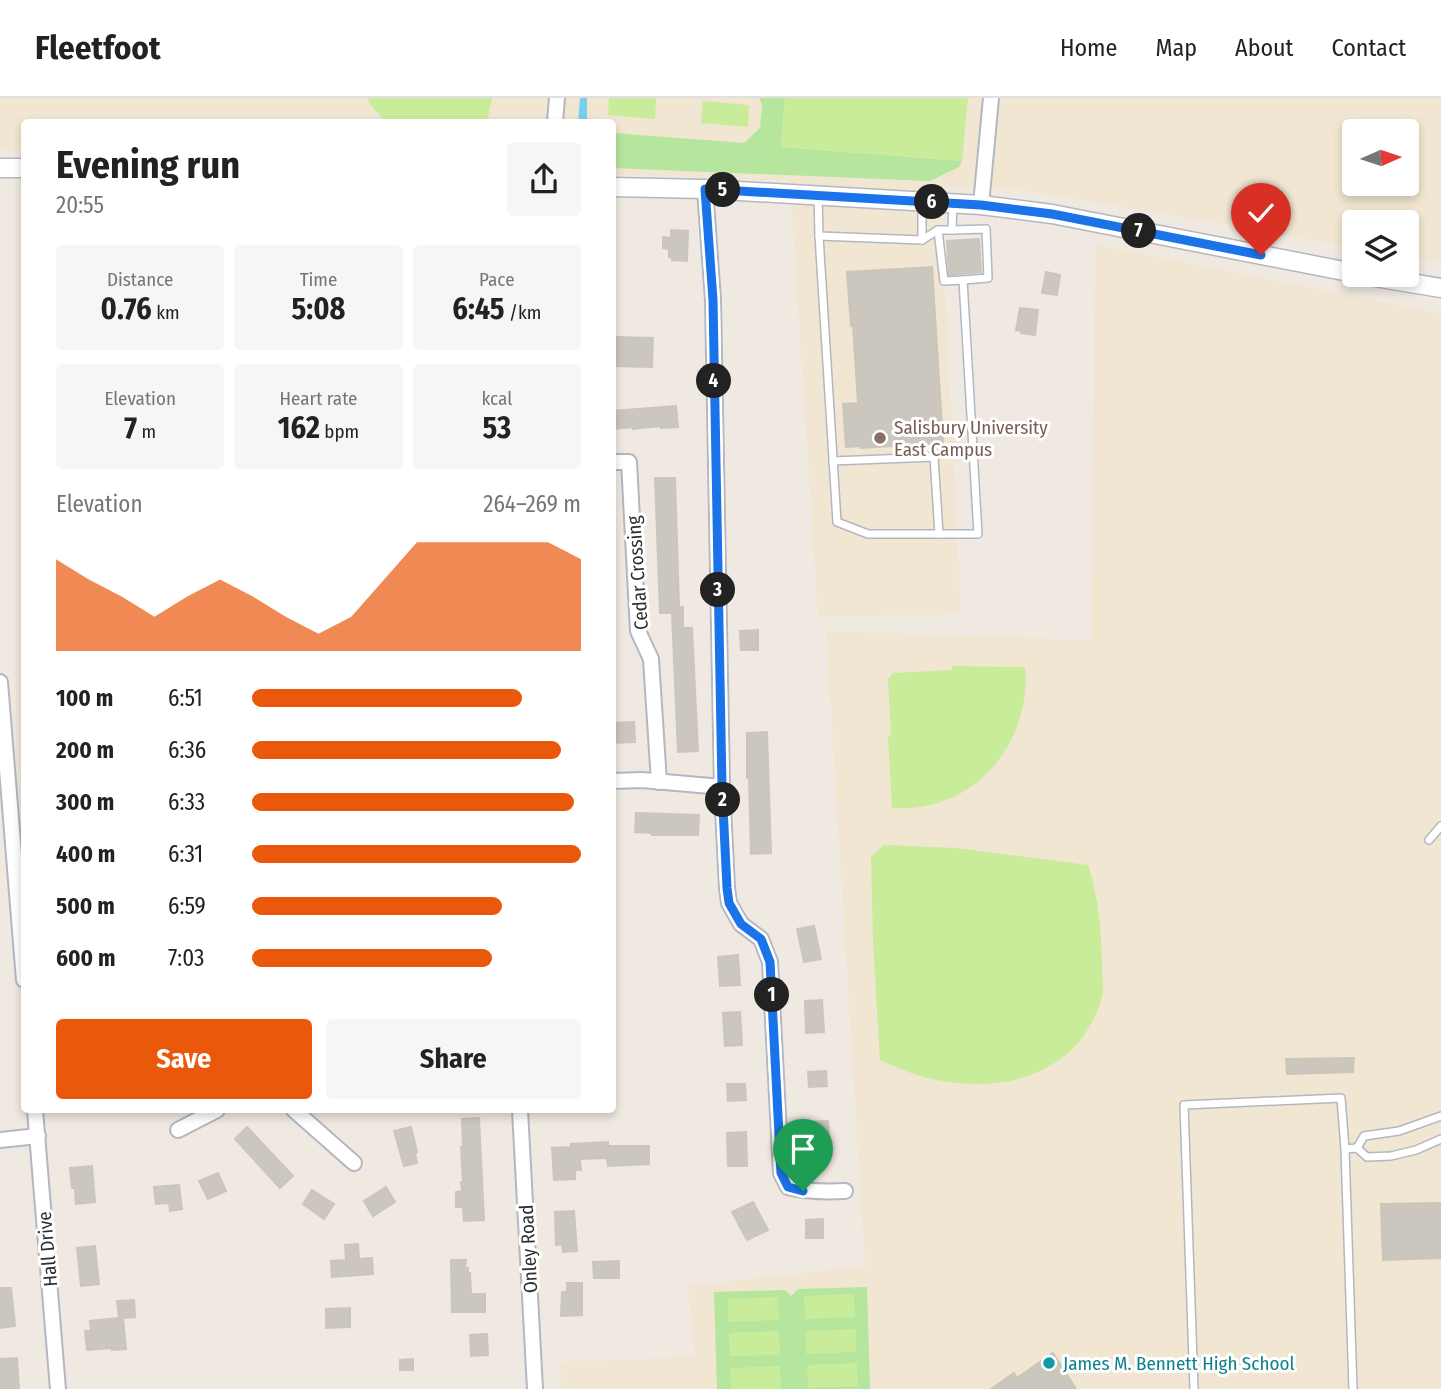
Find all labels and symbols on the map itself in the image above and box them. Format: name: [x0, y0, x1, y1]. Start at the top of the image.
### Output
north arrow: [1342, 119, 1419, 196]
pin: 5: [706, 172, 740, 208]
pin: [1231, 183, 1291, 255]
pin: 6: [914, 184, 950, 220]
pin: 7: [1122, 214, 1156, 248]
pin: 4: [696, 364, 732, 398]
place label: Salisbury University East Campus: [894, 416, 1048, 461]
marker: Salisbury University East Campus: [872, 430, 888, 446]
street label: Cedar Crossing: [622, 515, 653, 631]
pin: 3: [700, 573, 736, 608]
pin: 2: [706, 782, 740, 818]
pin: 1: [754, 978, 790, 1012]
pin: [773, 1119, 833, 1191]
street label: Onley Road: [515, 1204, 542, 1294]
street label: Hall Drive: [33, 1210, 62, 1287]
place label: James M. Bennett High School: [1063, 1352, 1294, 1375]
marker: James M. Bennett High School: [1041, 1355, 1057, 1371]

